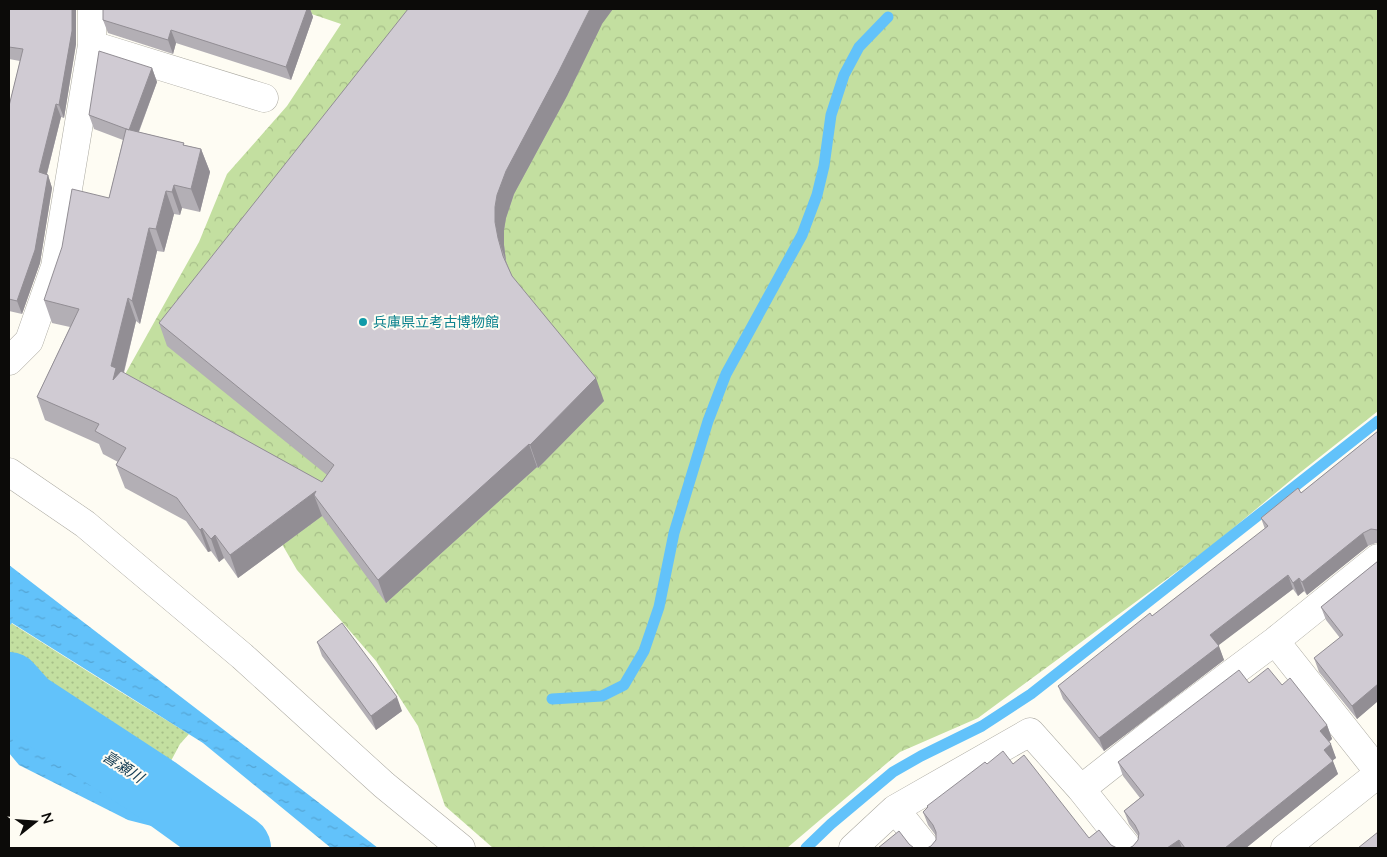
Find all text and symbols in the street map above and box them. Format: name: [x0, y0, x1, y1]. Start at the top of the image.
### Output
place label: 兵庫県立考古博物館: [373, 313, 499, 330]
marker: 兵庫県立考古博物館: [357, 316, 369, 328]
water label: 喜瀬川: [100, 746, 149, 787]
north arrow: [10, 797, 60, 847]
text: N: [38, 810, 58, 826]

